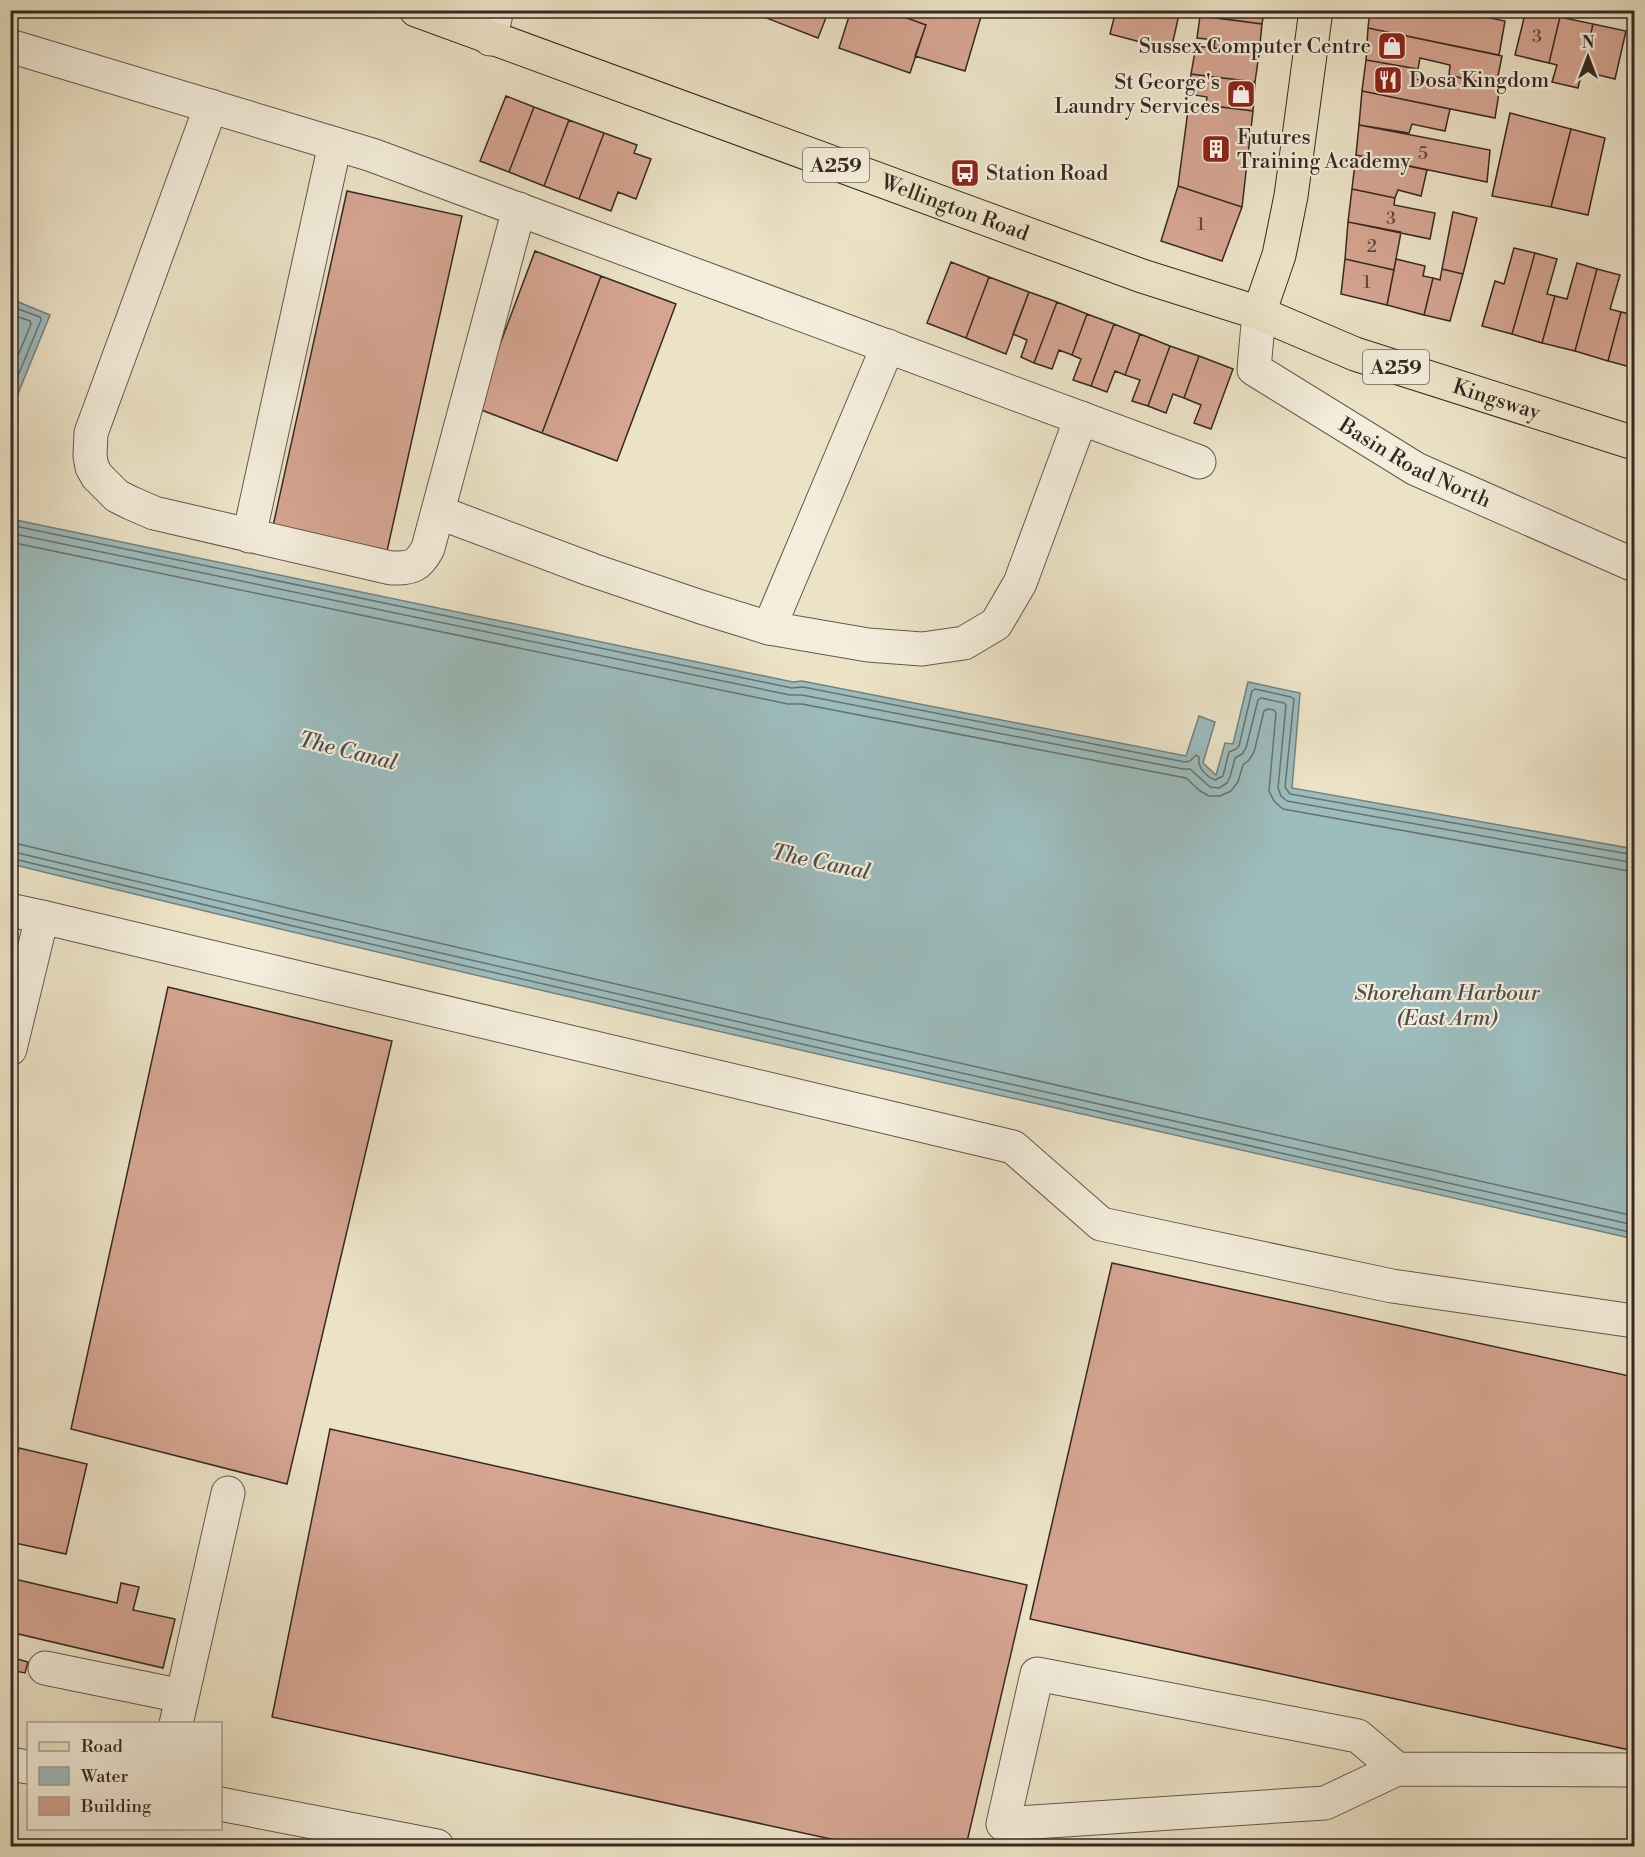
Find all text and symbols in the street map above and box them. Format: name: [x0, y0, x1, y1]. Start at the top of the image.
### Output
house number: 3: [1532, 25, 1542, 48]
north arrow: [1558, 27, 1618, 87]
shop icon: Sussex Computer Centre: [1376, 30, 1408, 62]
text: N: [1582, 33, 1595, 53]
place label: Sussex Computer Centre: [1139, 34, 1371, 60]
restaurant icon: Dosa Kingdom: [1372, 64, 1404, 96]
place label: Dosa Kingdom: [1409, 68, 1549, 94]
place label: St George's Laundry Services: [1054, 70, 1220, 120]
shop icon: St George's Laundry Services: [1225, 78, 1257, 110]
place label: Futures Training Academy: [1237, 125, 1411, 175]
building icon: Futures Training Academy: [1200, 133, 1232, 165]
house number: 5: [1418, 142, 1428, 165]
road number: A259: [803, 148, 869, 182]
bus stop icon: Station Road: [949, 157, 981, 189]
place label: Station Road: [986, 161, 1108, 187]
street label: Wellington Road: [876, 169, 1032, 247]
house number: 3: [1386, 207, 1396, 230]
house number: 1: [1197, 213, 1205, 236]
house number: 2: [1367, 235, 1377, 258]
house number: 1: [1363, 271, 1371, 294]
road number: A259: [1363, 350, 1429, 384]
street label: Kingsway: [1449, 374, 1544, 427]
street label: Basin Road North: [1333, 412, 1495, 515]
water label: The Canal: [296, 726, 400, 777]
water label: The Canal: [769, 839, 873, 886]
water label: Shoreham Harbour (East Arm): [1354, 980, 1540, 1032]
legend: [27, 1722, 222, 1830]
text: Road: [81, 1735, 124, 1758]
text: Water: [80, 1765, 129, 1788]
text: Building: [80, 1795, 152, 1818]

